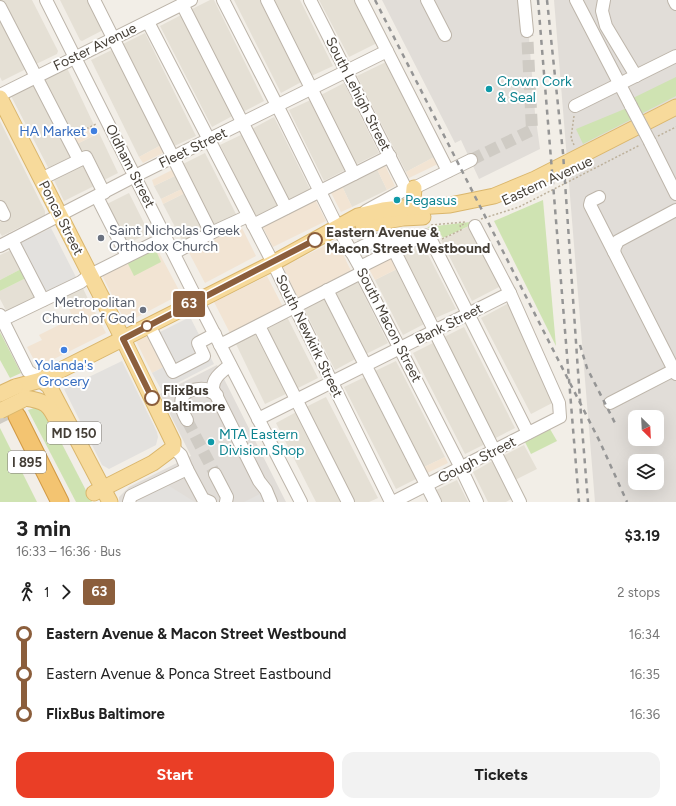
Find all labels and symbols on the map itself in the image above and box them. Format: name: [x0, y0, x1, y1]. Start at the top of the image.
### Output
street label: Foster Avenue: [51, 19, 140, 75]
street label: South Lehigh Street: [322, 34, 394, 154]
place label: Crown Cork & Seal: [497, 73, 572, 106]
marker: Crown Cork & Seal: [484, 84, 494, 94]
street label: Oldham Street: [102, 121, 158, 211]
place label: HA Market: [19, 123, 86, 140]
street label: Fleet Street: [156, 124, 230, 172]
marker: HA Market: [89, 126, 99, 136]
street label: Eastern Avenue: [499, 152, 595, 209]
street label: Ponca Street: [35, 178, 87, 258]
place label: Pegasus: [405, 192, 457, 209]
marker: Pegasus: [392, 195, 402, 205]
place label: Saint Nicholas Greek Orthodox Church: [109, 222, 240, 255]
place label: Eastern Avenue & Macon Street Westbound: [326, 224, 490, 257]
marker: Eastern Avenue & Macon Street Westbound: [307, 232, 323, 248]
marker: Saint Nicholas Greek Orthodox Church: [96, 233, 106, 243]
street label: South Macon Street: [353, 265, 425, 385]
street label: South Newkirk Street: [272, 272, 346, 400]
line badge: 63: [171, 291, 207, 317]
place label: Metropolitan Church of God: [42, 294, 135, 327]
street label: Bank Street: [413, 300, 485, 348]
marker: Metropolitan Church of God: [138, 305, 148, 315]
unlabelled marker: [141, 320, 153, 332]
marker: Yolanda's Grocery: [59, 345, 69, 355]
place label: Yolanda's Grocery: [35, 357, 93, 390]
place label: FlixBus Baltimore: [163, 382, 225, 415]
marker: FlixBus Baltimore: [144, 390, 160, 406]
north arrow: [628, 410, 664, 446]
road number: MD 150: [47, 422, 101, 444]
place label: MTA Eastern Division Shop: [219, 426, 304, 459]
street label: Gough Street: [435, 433, 519, 487]
marker: MTA Eastern Division Shop: [206, 437, 216, 447]
road number: I 895: [8, 451, 46, 473]

